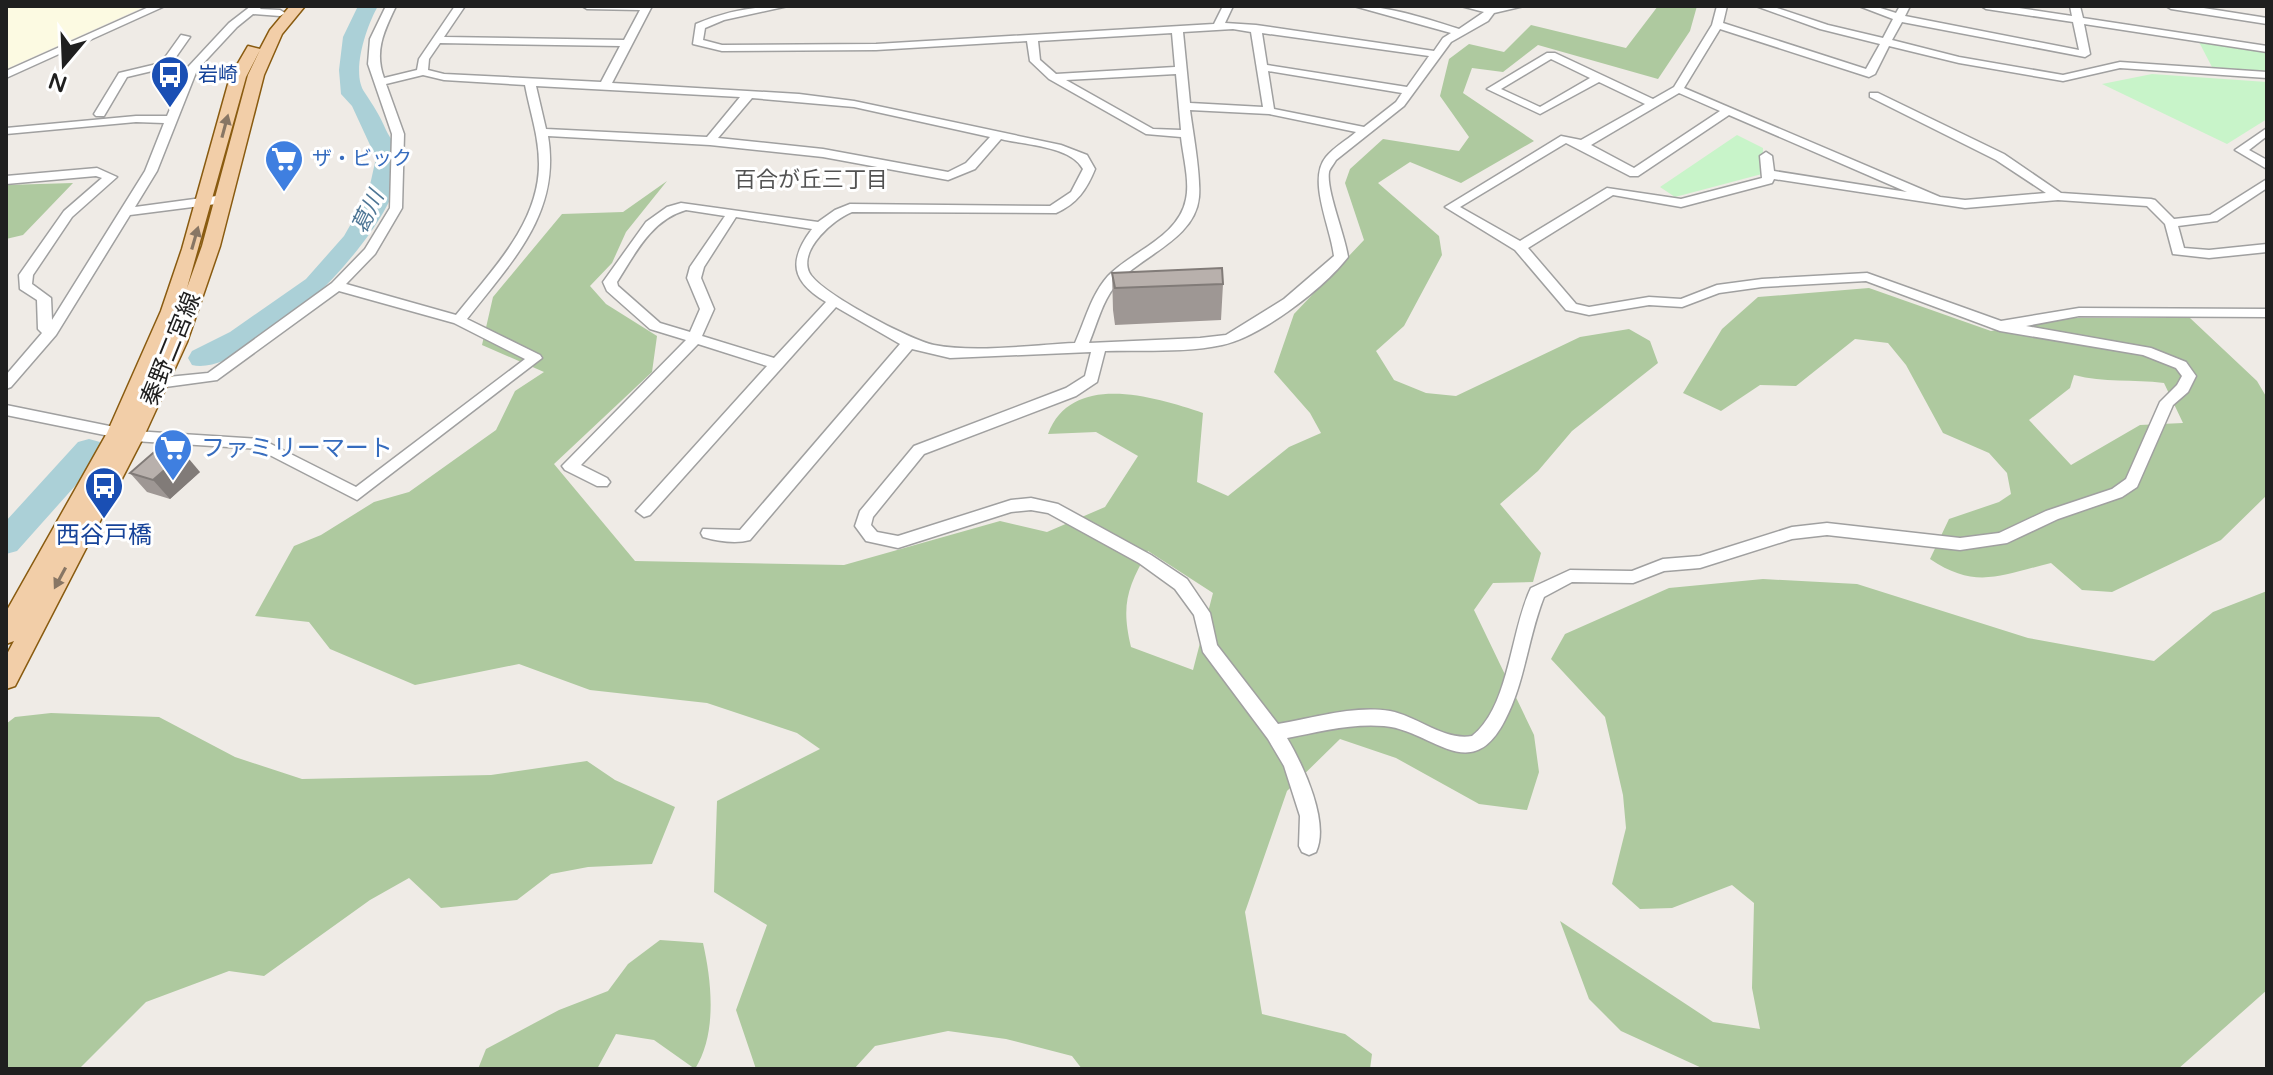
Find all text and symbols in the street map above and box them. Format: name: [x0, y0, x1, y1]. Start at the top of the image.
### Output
north arrow: [24, 24, 104, 104]
bus stop icon: 岩崎: [149, 54, 191, 109]
place label: 岩崎: [198, 63, 238, 87]
text: N: [45, 67, 70, 97]
one-way arrow: [219, 114, 232, 138]
supermarket icon: ザ・ビック: [263, 138, 305, 193]
place label: ザ・ビック: [312, 147, 412, 171]
district label: 百合が丘三丁目: [734, 167, 888, 193]
water label: 葛川: [347, 185, 390, 237]
one-way arrow: [189, 225, 202, 249]
street label: 秦野二宮線: [135, 288, 207, 410]
supermarket icon: ファミリーマート: [152, 427, 194, 482]
place label: ファミリーマート: [201, 434, 393, 463]
bus stop icon: 西谷戸橋: [83, 465, 125, 520]
place label: 西谷戸橋: [56, 521, 152, 550]
one-way arrow: [53, 566, 66, 589]

